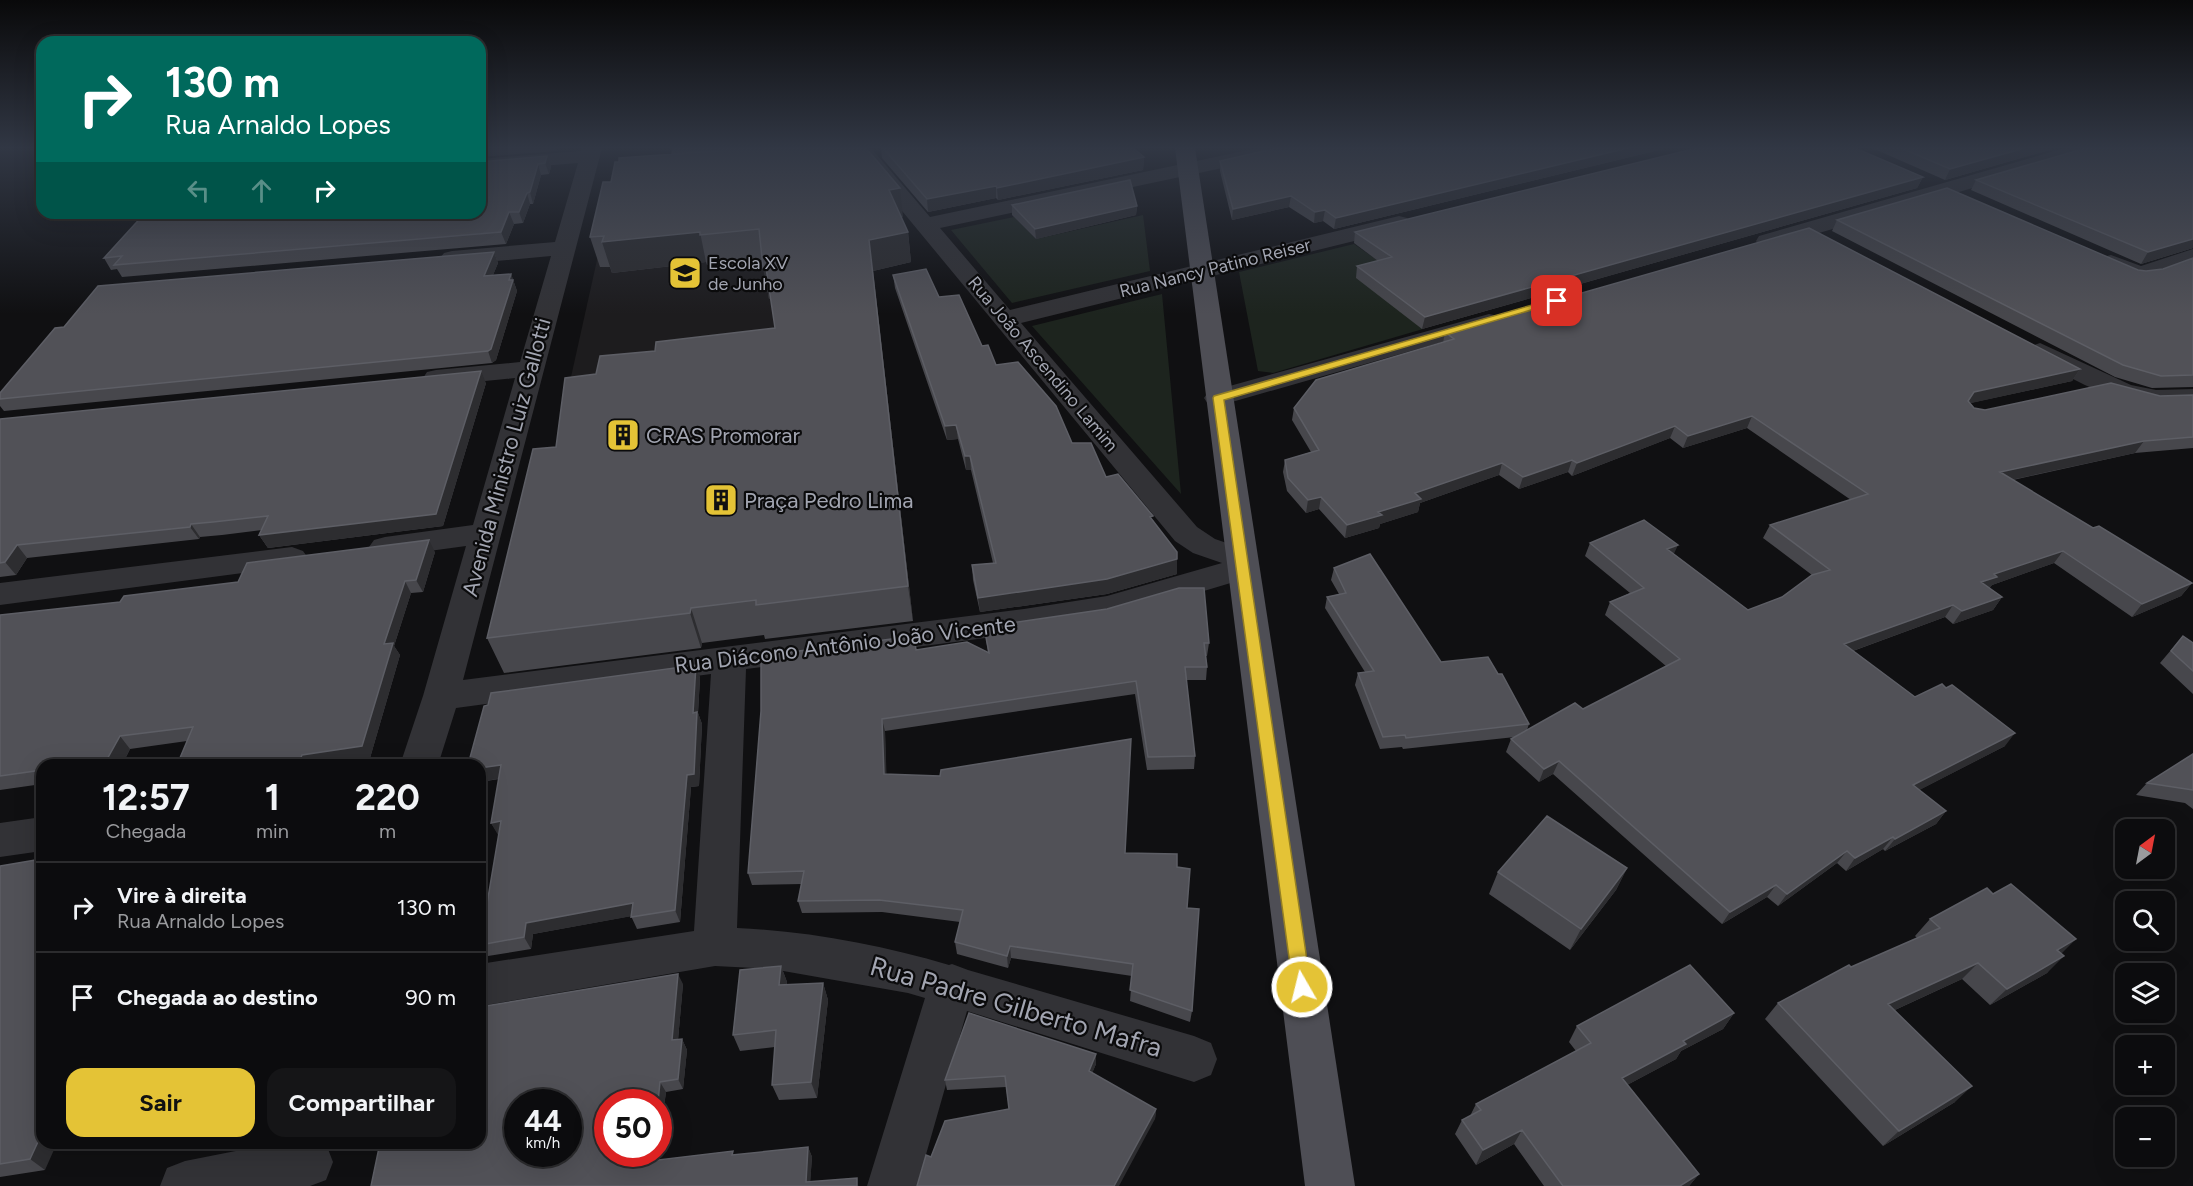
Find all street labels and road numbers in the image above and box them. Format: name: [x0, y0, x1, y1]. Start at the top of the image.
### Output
street label: Rua Nancy Patino Reiser: [1117, 234, 1313, 302]
street label: Rua João Ascendino Lamim: [963, 272, 1123, 456]
street label: Avenida Ministro Luiz Gallotti: [456, 315, 557, 599]
street label: Rua Diácono Antônio João Vicente: [673, 610, 1017, 679]
street label: Rua Padre Gilberto Mafra: [866, 949, 1166, 1064]

